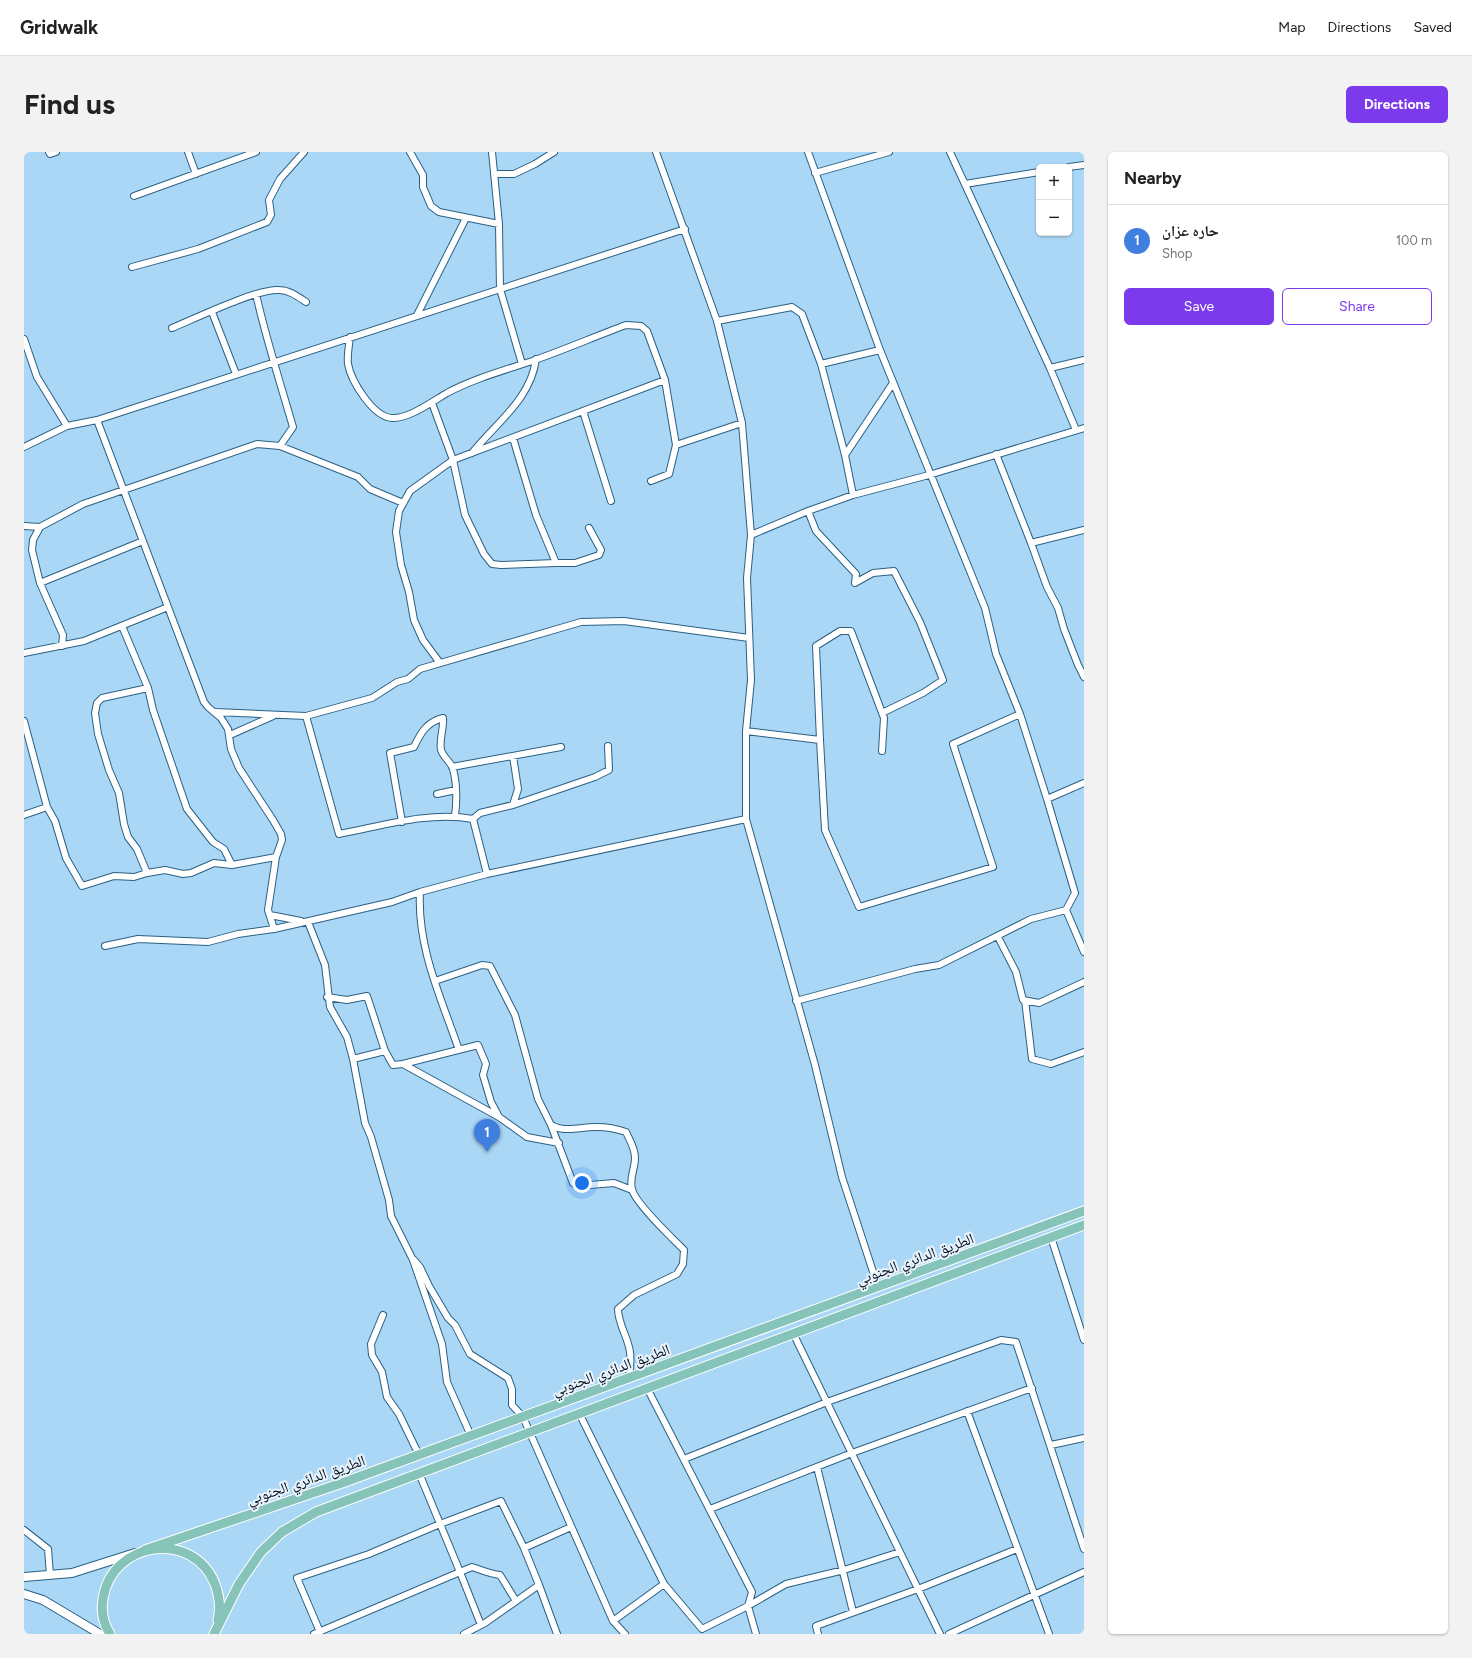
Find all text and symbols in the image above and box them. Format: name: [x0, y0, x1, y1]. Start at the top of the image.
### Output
text: Gridwalk: [20, 16, 98, 39]
text: Map: [1278, 19, 1306, 36]
text: Directions: [1328, 19, 1391, 36]
text: Saved: [1413, 19, 1452, 36]
button: Directions: [1346, 86, 1448, 123]
text: Find us: [24, 87, 115, 121]
map controls: [1036, 164, 1072, 236]
button: +: [1036, 164, 1072, 200]
text: Nearby: [1124, 168, 1182, 188]
button: −: [1036, 200, 1072, 236]
text: حاره عزان: [1162, 222, 1219, 240]
text: 1: [1134, 233, 1140, 248]
text: 100 m: [1396, 233, 1432, 248]
text: Shop: [1162, 246, 1192, 261]
button: Save: [1124, 288, 1274, 325]
button: Share: [1282, 288, 1432, 325]
pin: 1: [474, 1119, 500, 1152]
your location: [572, 1173, 592, 1193]
street label: الطريق الدائري الجنوبي: [854, 1229, 977, 1291]
street label: الطريق الدائري الجنوبي: [550, 1340, 673, 1402]
street label: الطريق الدائري الجنوبي: [244, 1451, 368, 1511]

